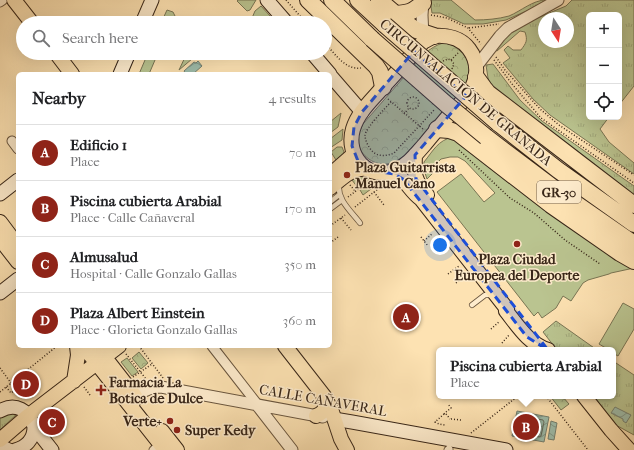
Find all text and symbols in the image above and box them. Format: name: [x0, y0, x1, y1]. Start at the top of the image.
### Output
north arrow: [538, 12, 574, 48]
map controls: [586, 12, 622, 120]
button: +: [586, 12, 622, 48]
street label: CIRCUNVALACIÓN DE GRANADA: [376, 14, 557, 170]
search box: [16, 16, 332, 60]
icon: search: [30, 27, 52, 49]
text: Search here: [62, 29, 138, 47]
button: −: [586, 48, 622, 84]
button: locate: [586, 84, 622, 120]
text: Nearby: [32, 88, 86, 108]
text: 4 results: [269, 91, 316, 106]
text: Edificio 1: [70, 136, 127, 154]
text: A: [41, 145, 49, 160]
text: 70 m: [289, 145, 316, 160]
text: Place: [70, 154, 100, 169]
place label: Plaza Guitarrista Manuel Cano: [354, 159, 456, 192]
marker: Plaza Guitarrista Manuel Cano: [342, 170, 352, 180]
road number: GR-30: [537, 181, 581, 203]
text: Piscina cubierta Arabial: [70, 192, 222, 210]
text: B: [41, 201, 49, 216]
text: 170 m: [284, 201, 316, 216]
text: Place · Calle Cañaveral: [70, 210, 195, 225]
your location: [430, 235, 450, 255]
marker: Plaza Ciudad Europea del Deporte: [512, 239, 522, 249]
text: Almusalud: [70, 248, 138, 266]
place label: Plaza Ciudad Europea del Deporte: [455, 251, 580, 284]
text: C: [41, 257, 49, 272]
text: 350 m: [284, 257, 316, 272]
text: Hospital · Calle Gonzalo Gallas: [70, 266, 237, 281]
pin: A: [393, 302, 419, 332]
text: Plaza Albert Einstein: [70, 304, 205, 322]
text: D: [40, 313, 50, 328]
text: 360 m: [283, 313, 316, 328]
text: Place · Glorieta Gonzalo Gallas: [70, 322, 237, 337]
popup: [436, 347, 616, 399]
text: Piscina cubierta Arabial: [450, 357, 602, 375]
pin: D: [13, 369, 39, 399]
place label: Farmacia La Botica de Dulce: [108, 374, 203, 407]
text: Place: [450, 375, 480, 390]
street label: CALLE CAÑAVERAL: [258, 381, 389, 420]
marker: Farmacia La Botica de Dulce: [96, 385, 106, 395]
pin: C: [39, 407, 65, 437]
pin: B: [513, 412, 539, 442]
place label: Verte+: [122, 413, 162, 430]
marker: Verte+: [165, 416, 175, 426]
place label: Super Kedy: [185, 422, 257, 439]
marker: Super Kedy: [172, 425, 182, 435]

